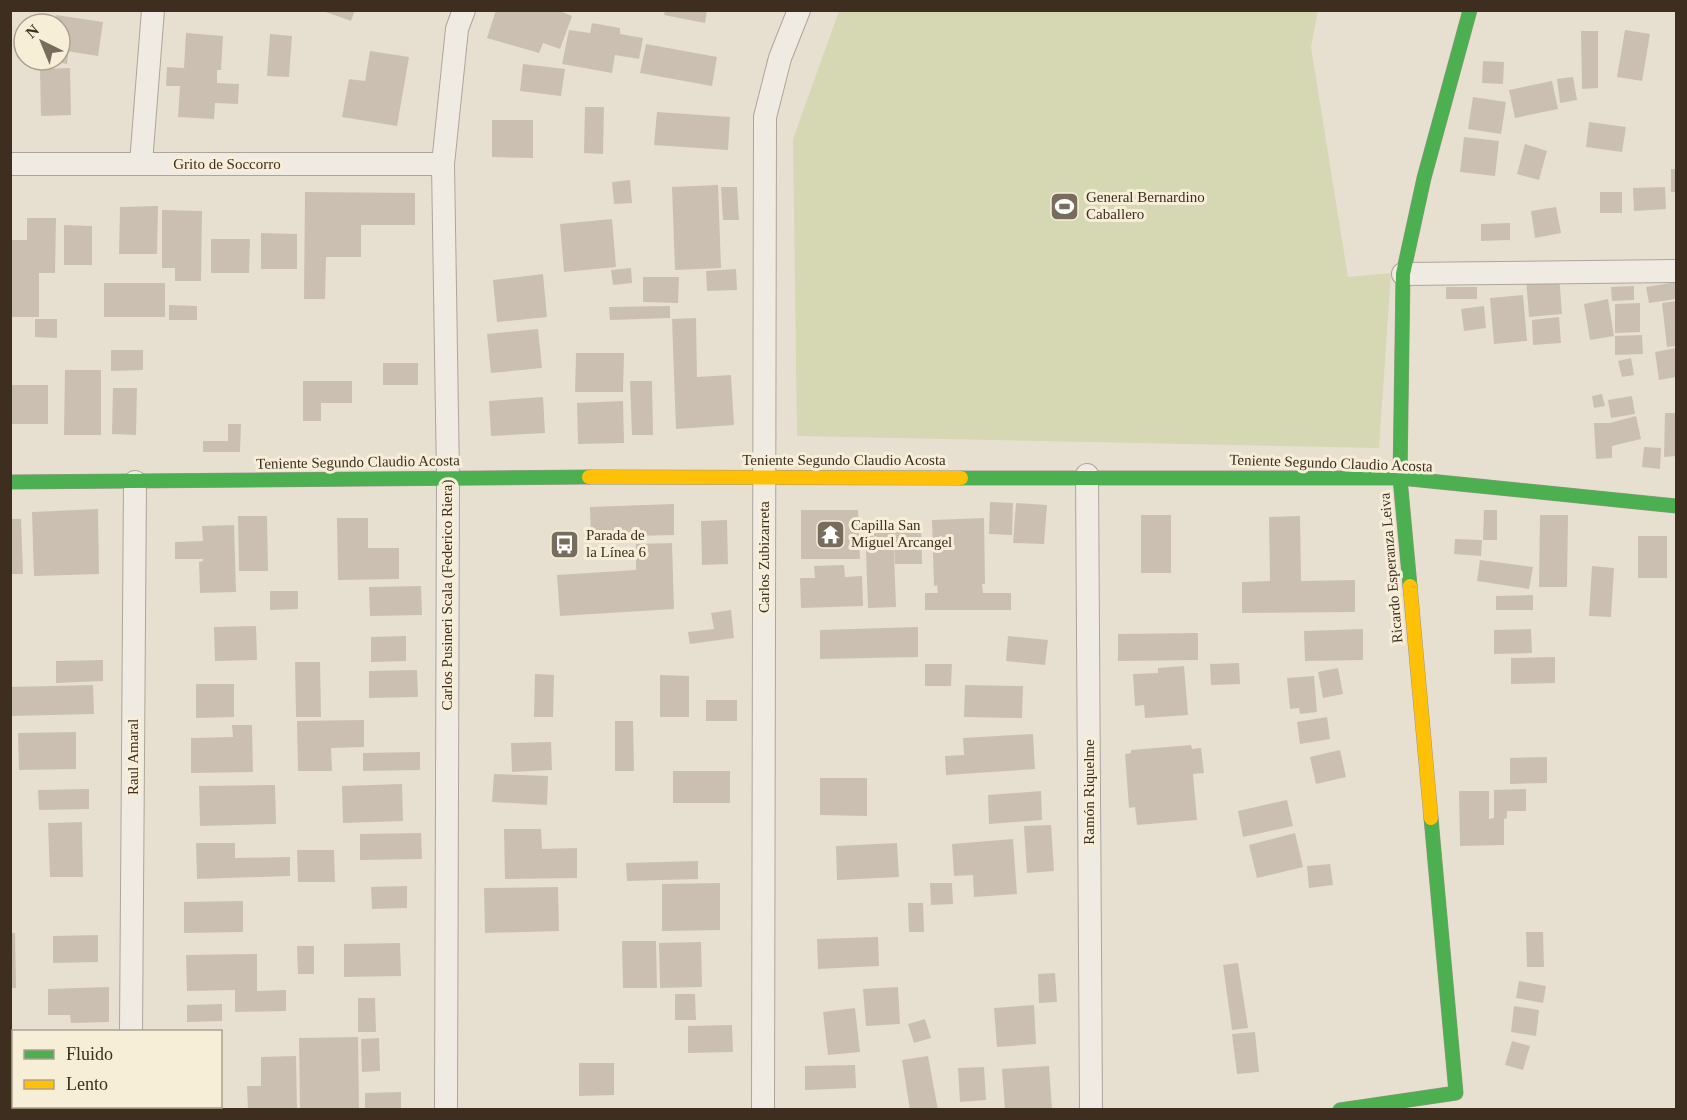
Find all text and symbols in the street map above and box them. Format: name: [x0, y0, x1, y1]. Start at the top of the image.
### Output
north arrow: [12, 12, 72, 72]
text: N: [22, 21, 42, 42]
street label: Grito de Soccorro: [173, 156, 281, 172]
place label: General Bernardino Caballero: [1086, 189, 1205, 222]
sports icon: General Bernardino Caballero: [1049, 190, 1081, 222]
street label: Teniente Segundo Claudio Acosta: [1229, 451, 1433, 475]
street label: Teniente Segundo Claudio Acosta: [256, 452, 460, 472]
street label: Teniente Segundo Claudio Acosta: [742, 452, 946, 468]
street label: Carlos Pusineri Scala (Federico Riera): [439, 480, 456, 710]
street label: Ricardo Esperanza Leiva: [1376, 492, 1406, 644]
street label: Carlos Zubizarreta: [756, 501, 772, 613]
place label: Capilla San Miguel Arcangel: [851, 517, 952, 550]
temple icon: Capilla San Miguel Arcangel: [814, 518, 846, 550]
place label: Parada de la Línea 6: [586, 527, 646, 560]
bus stop icon: Parada de la Línea 6: [549, 528, 581, 560]
street label: Raul Amaral: [125, 719, 141, 795]
street label: Ramón Riquelme: [1081, 739, 1097, 845]
legend: [12, 1030, 222, 1108]
text: Fluido: [66, 1044, 113, 1064]
text: Lento: [66, 1074, 108, 1094]

